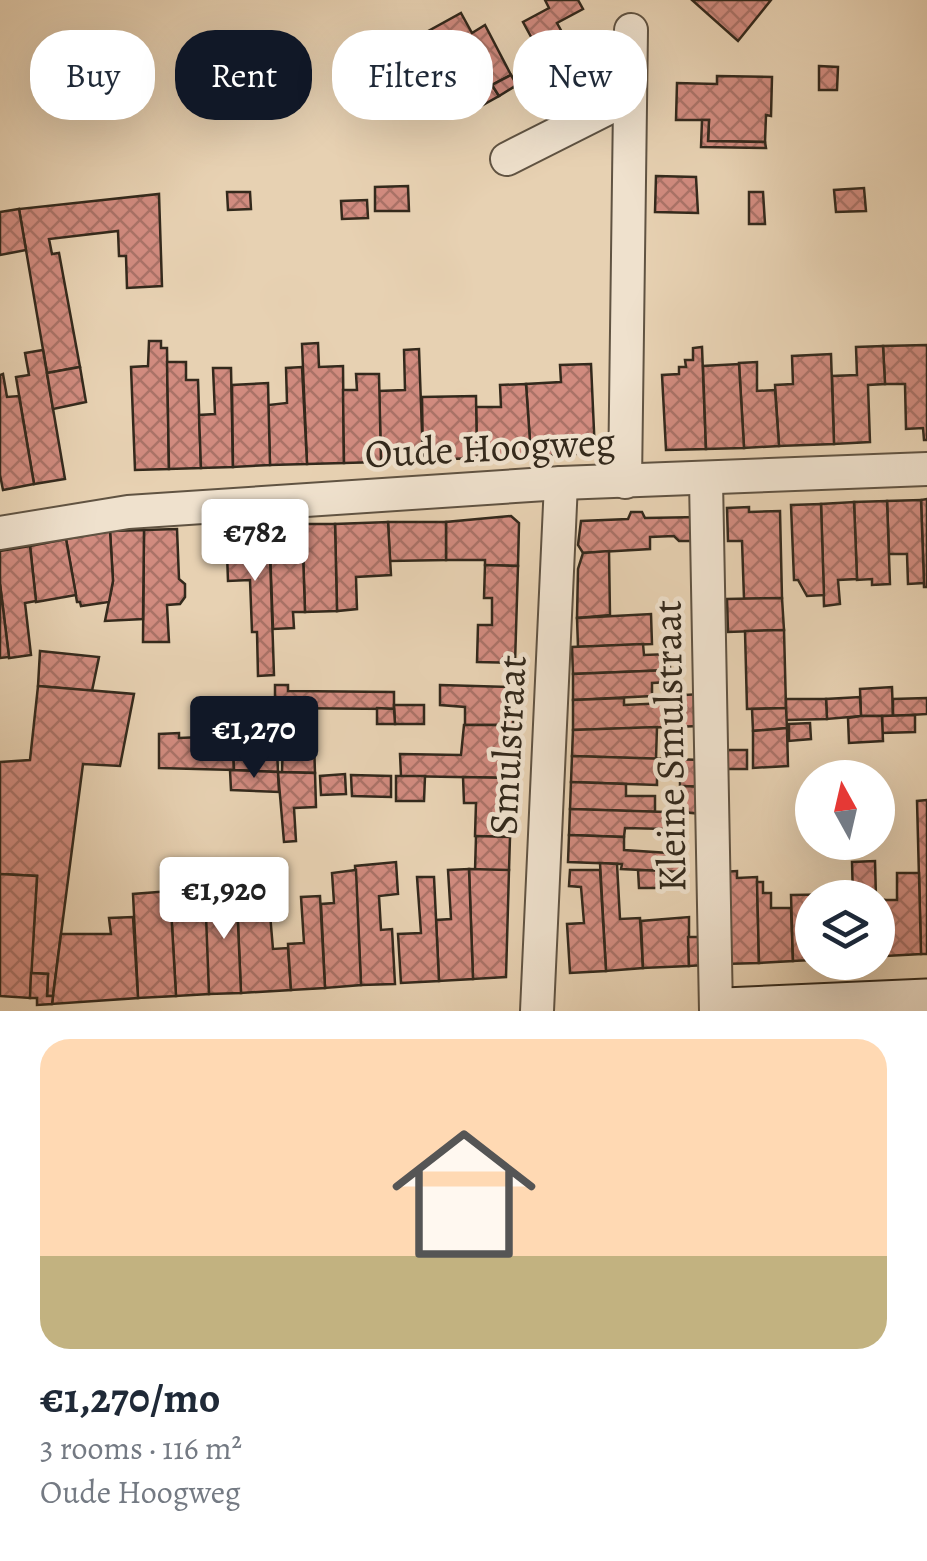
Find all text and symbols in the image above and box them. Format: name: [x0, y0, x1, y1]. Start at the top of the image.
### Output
chip: Buy: [30, 30, 155, 120]
chip: Rent: [175, 30, 312, 120]
chip: Filters: [332, 30, 493, 120]
chip: New: [513, 30, 647, 120]
street label: Oude Hoogweg: [363, 413, 617, 482]
pin: €782: [196, 499, 314, 584]
text: €782: [224, 509, 286, 553]
street label: Kleine Smulstraat: [639, 600, 700, 892]
street label: Smulstraat: [475, 654, 540, 836]
pin: €1,270: [173, 696, 335, 781]
text: €1,270: [212, 706, 296, 750]
north arrow: [795, 760, 895, 860]
map controls: [795, 760, 895, 980]
pin: €1,920: [143, 857, 305, 942]
text: €1,920: [182, 867, 266, 911]
button: layers: [795, 880, 895, 980]
icon: home: [374, 1104, 554, 1284]
text: €1,270/mo: [40, 1369, 220, 1426]
text: 3 rooms · 116 m²: [40, 1426, 242, 1470]
text: Oude Hoogweg: [40, 1470, 241, 1514]

